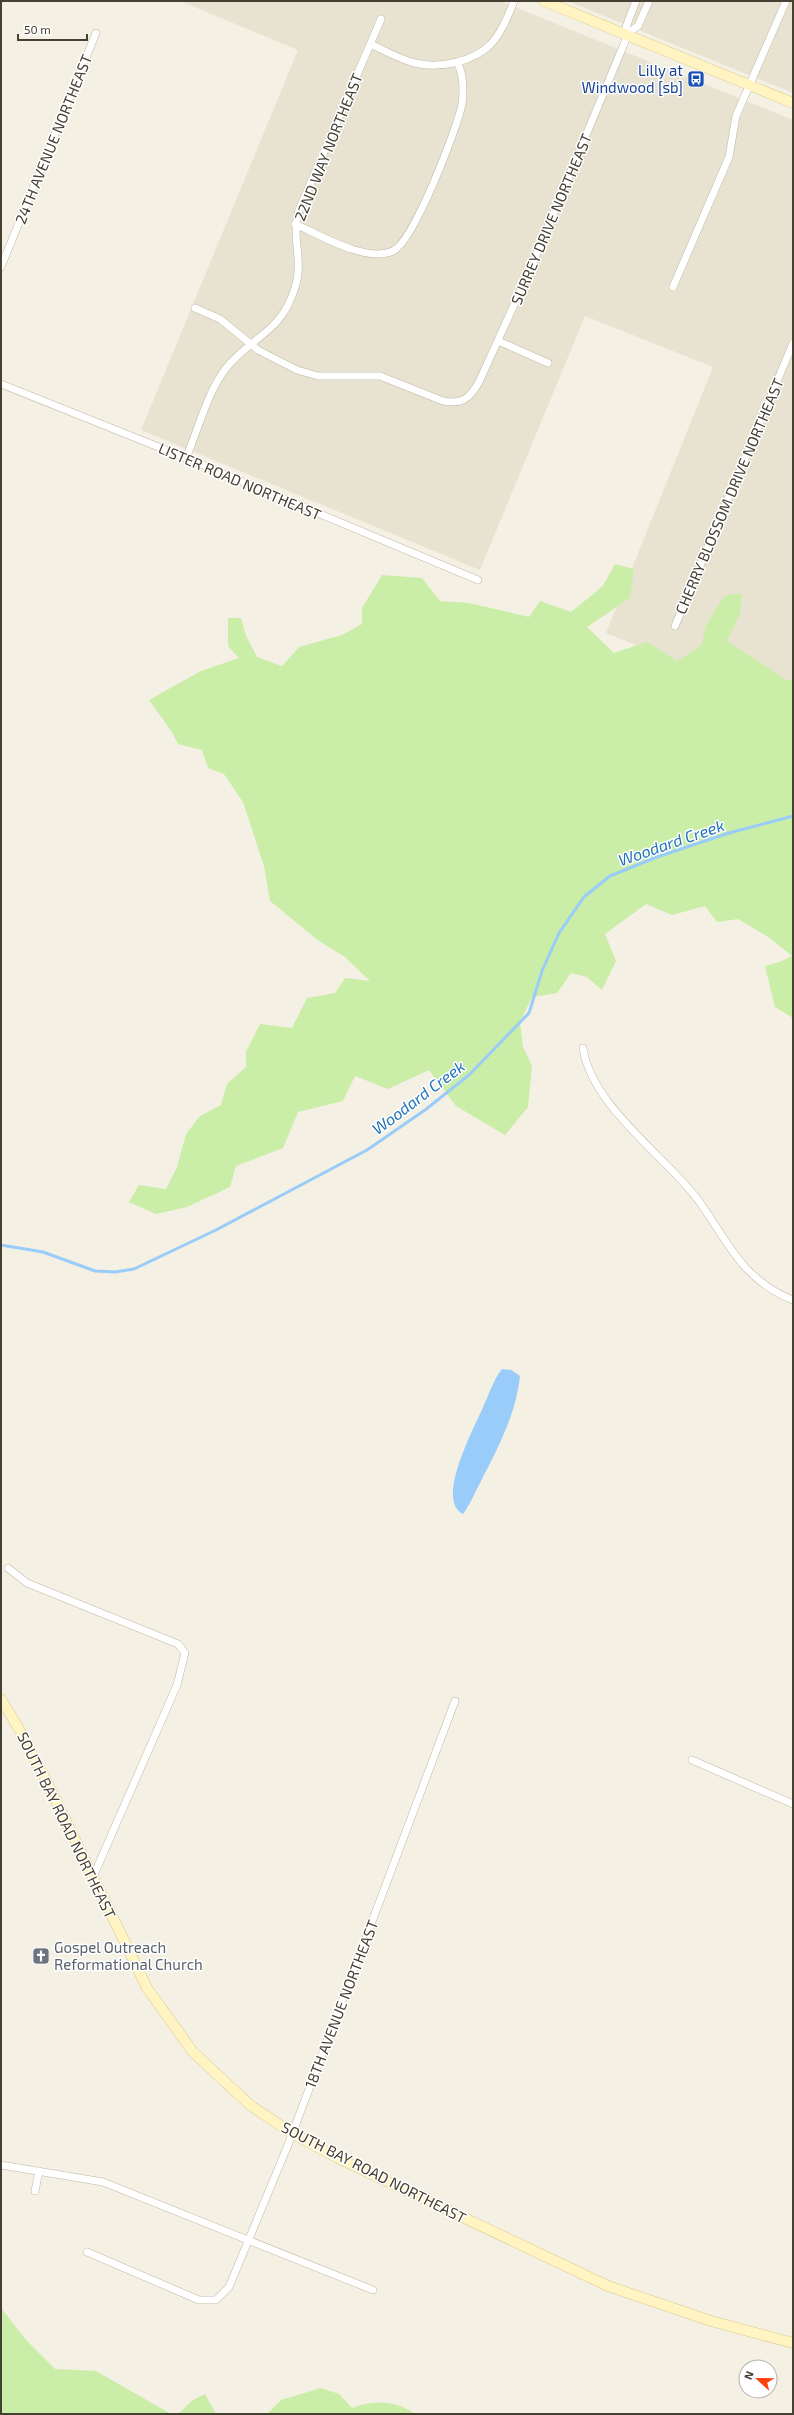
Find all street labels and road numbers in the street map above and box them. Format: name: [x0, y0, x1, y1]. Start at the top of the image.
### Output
street label: 24TH AVENUE NORTHEAST: [11, 51, 95, 226]
street label: 22ND WAY NORTHEAST: [290, 70, 366, 223]
street label: SURREY DRIVE NORTHEAST: [507, 130, 595, 307]
street label: CHERRY BLOSSOM DRIVE NORTHEAST: [671, 375, 787, 617]
street label: LISTER ROAD NORTHEAST: [156, 439, 324, 524]
street label: SOUTH BAY ROAD NORTHEAST: [14, 1729, 120, 1921]
street label: 18TH AVENUE NORTHEAST: [301, 1917, 382, 2091]
street label: SOUTH BAY ROAD NORTHEAST: [279, 2117, 470, 2227]

